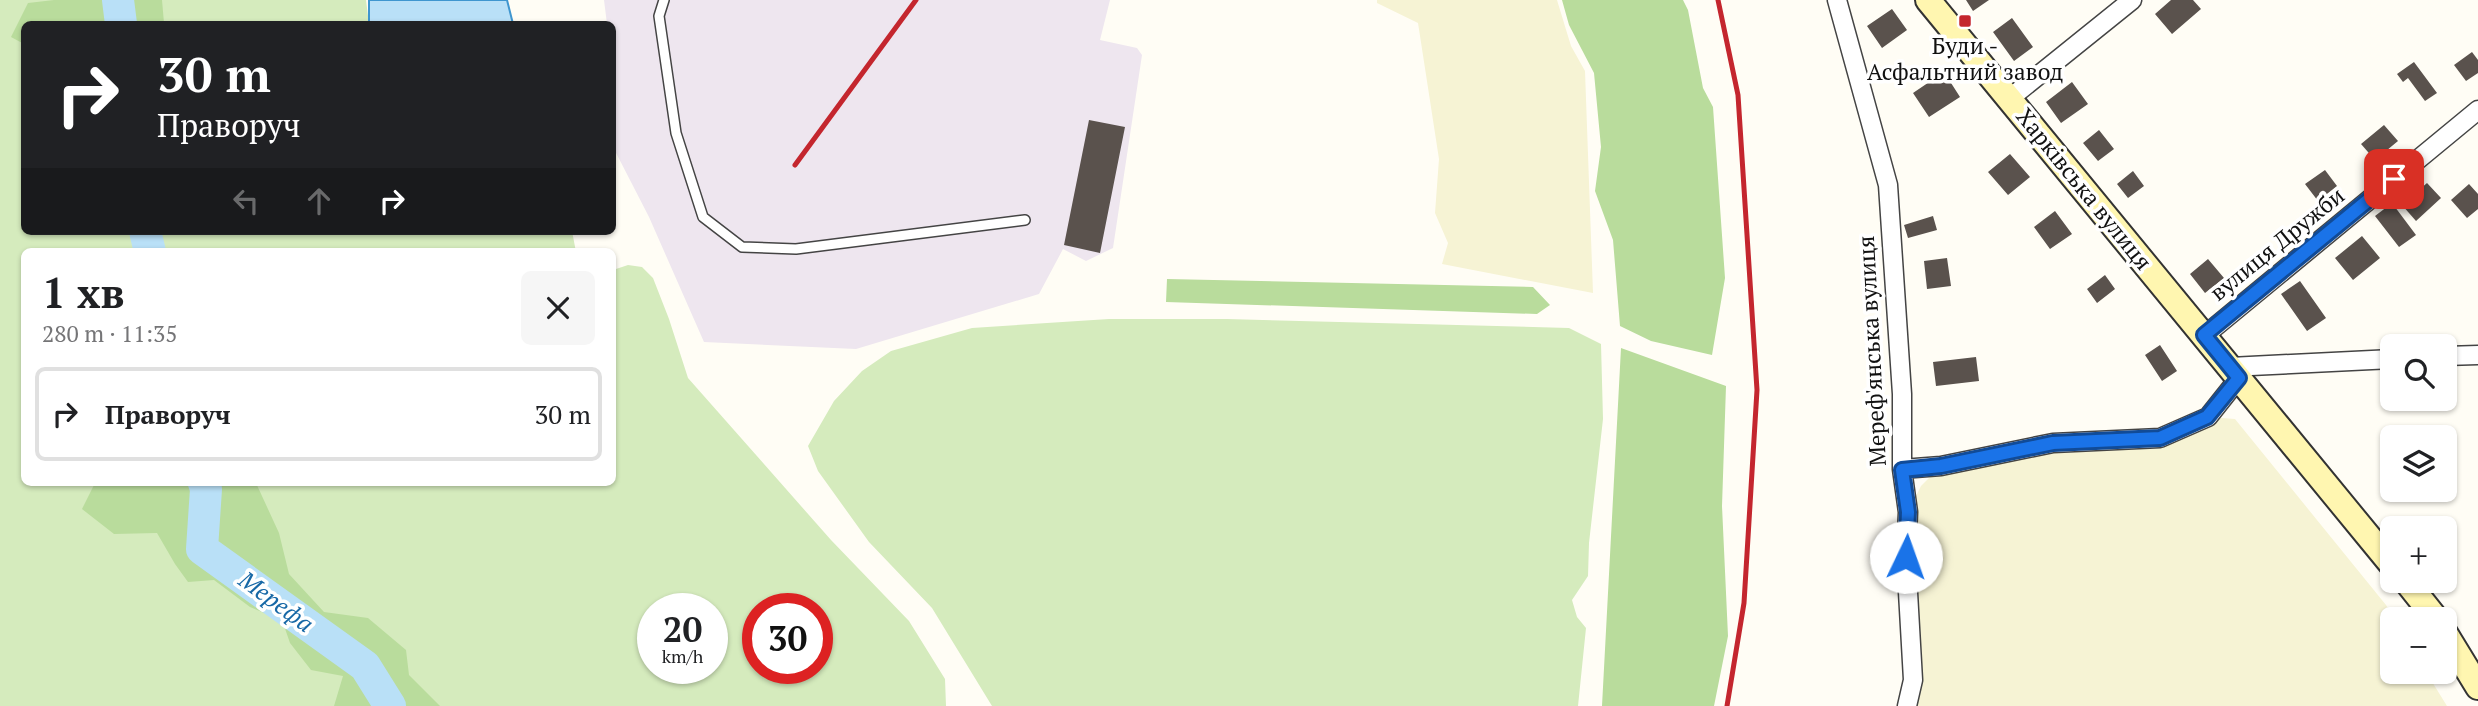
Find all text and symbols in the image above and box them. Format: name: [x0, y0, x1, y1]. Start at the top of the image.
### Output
marker: Буди - Асфальтний завод: [1957, 13, 1973, 29]
place label: Буди - Асфальтний завод: [1867, 30, 2063, 87]
text: 30 m: [157, 41, 271, 106]
icon: right: [42, 49, 133, 140]
street label: Харківська вулиця: [2009, 101, 2159, 276]
text: Праворуч: [157, 104, 301, 146]
pin: [2364, 149, 2424, 209]
icon: arrive: [2375, 160, 2413, 198]
street label: вулиця Дружби: [2203, 180, 2351, 308]
icon: left: [227, 182, 265, 220]
icon: ahead: [300, 182, 338, 220]
icon: right: [373, 182, 411, 220]
street label: Мереф'янська вулиця: [1850, 235, 1893, 467]
text: 1 хв: [42, 264, 125, 320]
button: close: [521, 271, 595, 345]
text: 280 m · 11:35: [42, 318, 177, 349]
map controls: [2380, 334, 2457, 684]
button: search: [2380, 334, 2457, 411]
icon: right: [46, 395, 84, 433]
text: Праворуч: [105, 397, 231, 431]
text: 30 m: [535, 397, 591, 431]
button: layers: [2380, 425, 2457, 502]
button: +: [2380, 516, 2457, 593]
position arrow: [1869, 520, 1943, 594]
water label: Мерефа: [232, 563, 320, 639]
speed limit sign: 30: [742, 593, 833, 684]
text: 20: [663, 606, 702, 652]
button: −: [2380, 607, 2457, 684]
text: km/h: [662, 644, 703, 668]

